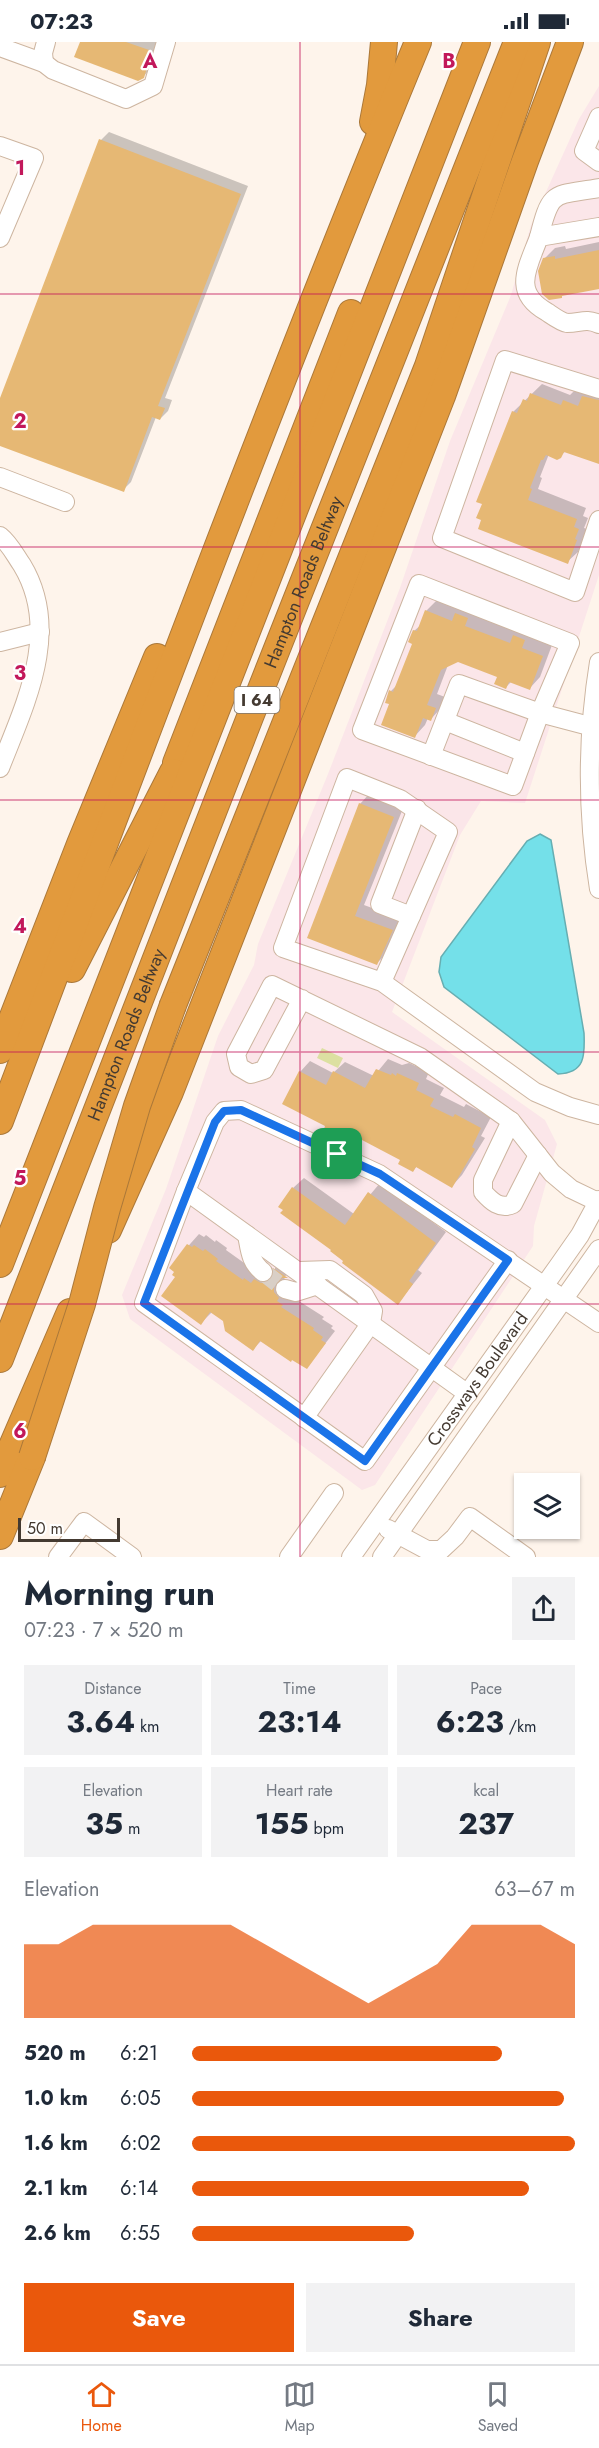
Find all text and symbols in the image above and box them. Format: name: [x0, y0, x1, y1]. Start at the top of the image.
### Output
text: 07:23: [30, 5, 93, 37]
text: A: [142, 47, 158, 76]
text: B: [442, 47, 456, 76]
text: 1: [15, 154, 25, 183]
text: 2: [13, 407, 27, 436]
street label: Hampton Roads Beltway: [258, 492, 349, 672]
text: 3: [14, 659, 26, 688]
road number: I 64: [234, 687, 280, 713]
text: 4: [13, 912, 27, 941]
street label: Hampton Roads Beltway: [81, 945, 172, 1125]
pin: [311, 1128, 362, 1179]
icon: arrive: [320, 1137, 353, 1170]
text: 5: [14, 1164, 27, 1193]
street label: Crossways Boulevard: [421, 1307, 534, 1452]
text: 6: [13, 1417, 27, 1446]
map controls: [514, 1473, 580, 1539]
button: layers: [514, 1473, 580, 1539]
scale bar: [18, 1515, 120, 1542]
text: 50 m: [27, 1517, 63, 1540]
text: Morning run: [24, 1570, 215, 1617]
button: share: [512, 1577, 575, 1640]
text: 07:23 · 7 × 520 m: [24, 1616, 183, 1645]
text: Distance: [84, 1677, 141, 1700]
text: Time: [283, 1677, 316, 1700]
text: Pace: [470, 1677, 502, 1700]
text: 3.64: [66, 1700, 135, 1743]
text: 23:14: [257, 1700, 342, 1743]
text: 6:23: [436, 1700, 504, 1743]
text: km: [135, 1715, 159, 1738]
text: /km: [504, 1715, 536, 1738]
text: Elevation: [83, 1779, 143, 1802]
text: Heart rate: [266, 1779, 333, 1802]
text: kcal: [473, 1779, 499, 1802]
text: 35: [85, 1802, 123, 1845]
text: 155: [255, 1802, 309, 1845]
text: 237: [458, 1802, 514, 1845]
text: m: [123, 1817, 140, 1840]
text: bpm: [309, 1817, 344, 1840]
text: Elevation: [24, 1875, 99, 1904]
text: 63–67 m: [494, 1875, 575, 1904]
text: 520 m: [24, 2039, 86, 2068]
text: 6:21: [120, 2039, 158, 2068]
text: 1.0 km: [24, 2084, 88, 2113]
text: 6:05: [120, 2084, 161, 2113]
text: 1.6 km: [24, 2129, 88, 2158]
text: 6:02: [120, 2129, 161, 2158]
text: 2.1 km: [24, 2174, 88, 2203]
text: 6:14: [120, 2174, 158, 2203]
text: 2.6 km: [24, 2219, 91, 2248]
text: 6:55: [120, 2219, 160, 2248]
button: Save: [24, 2283, 294, 2352]
button: Share: [306, 2283, 575, 2352]
tab: Home: [81, 2378, 122, 2437]
tab: Map: [283, 2378, 316, 2437]
tab: Saved: [478, 2378, 518, 2437]

